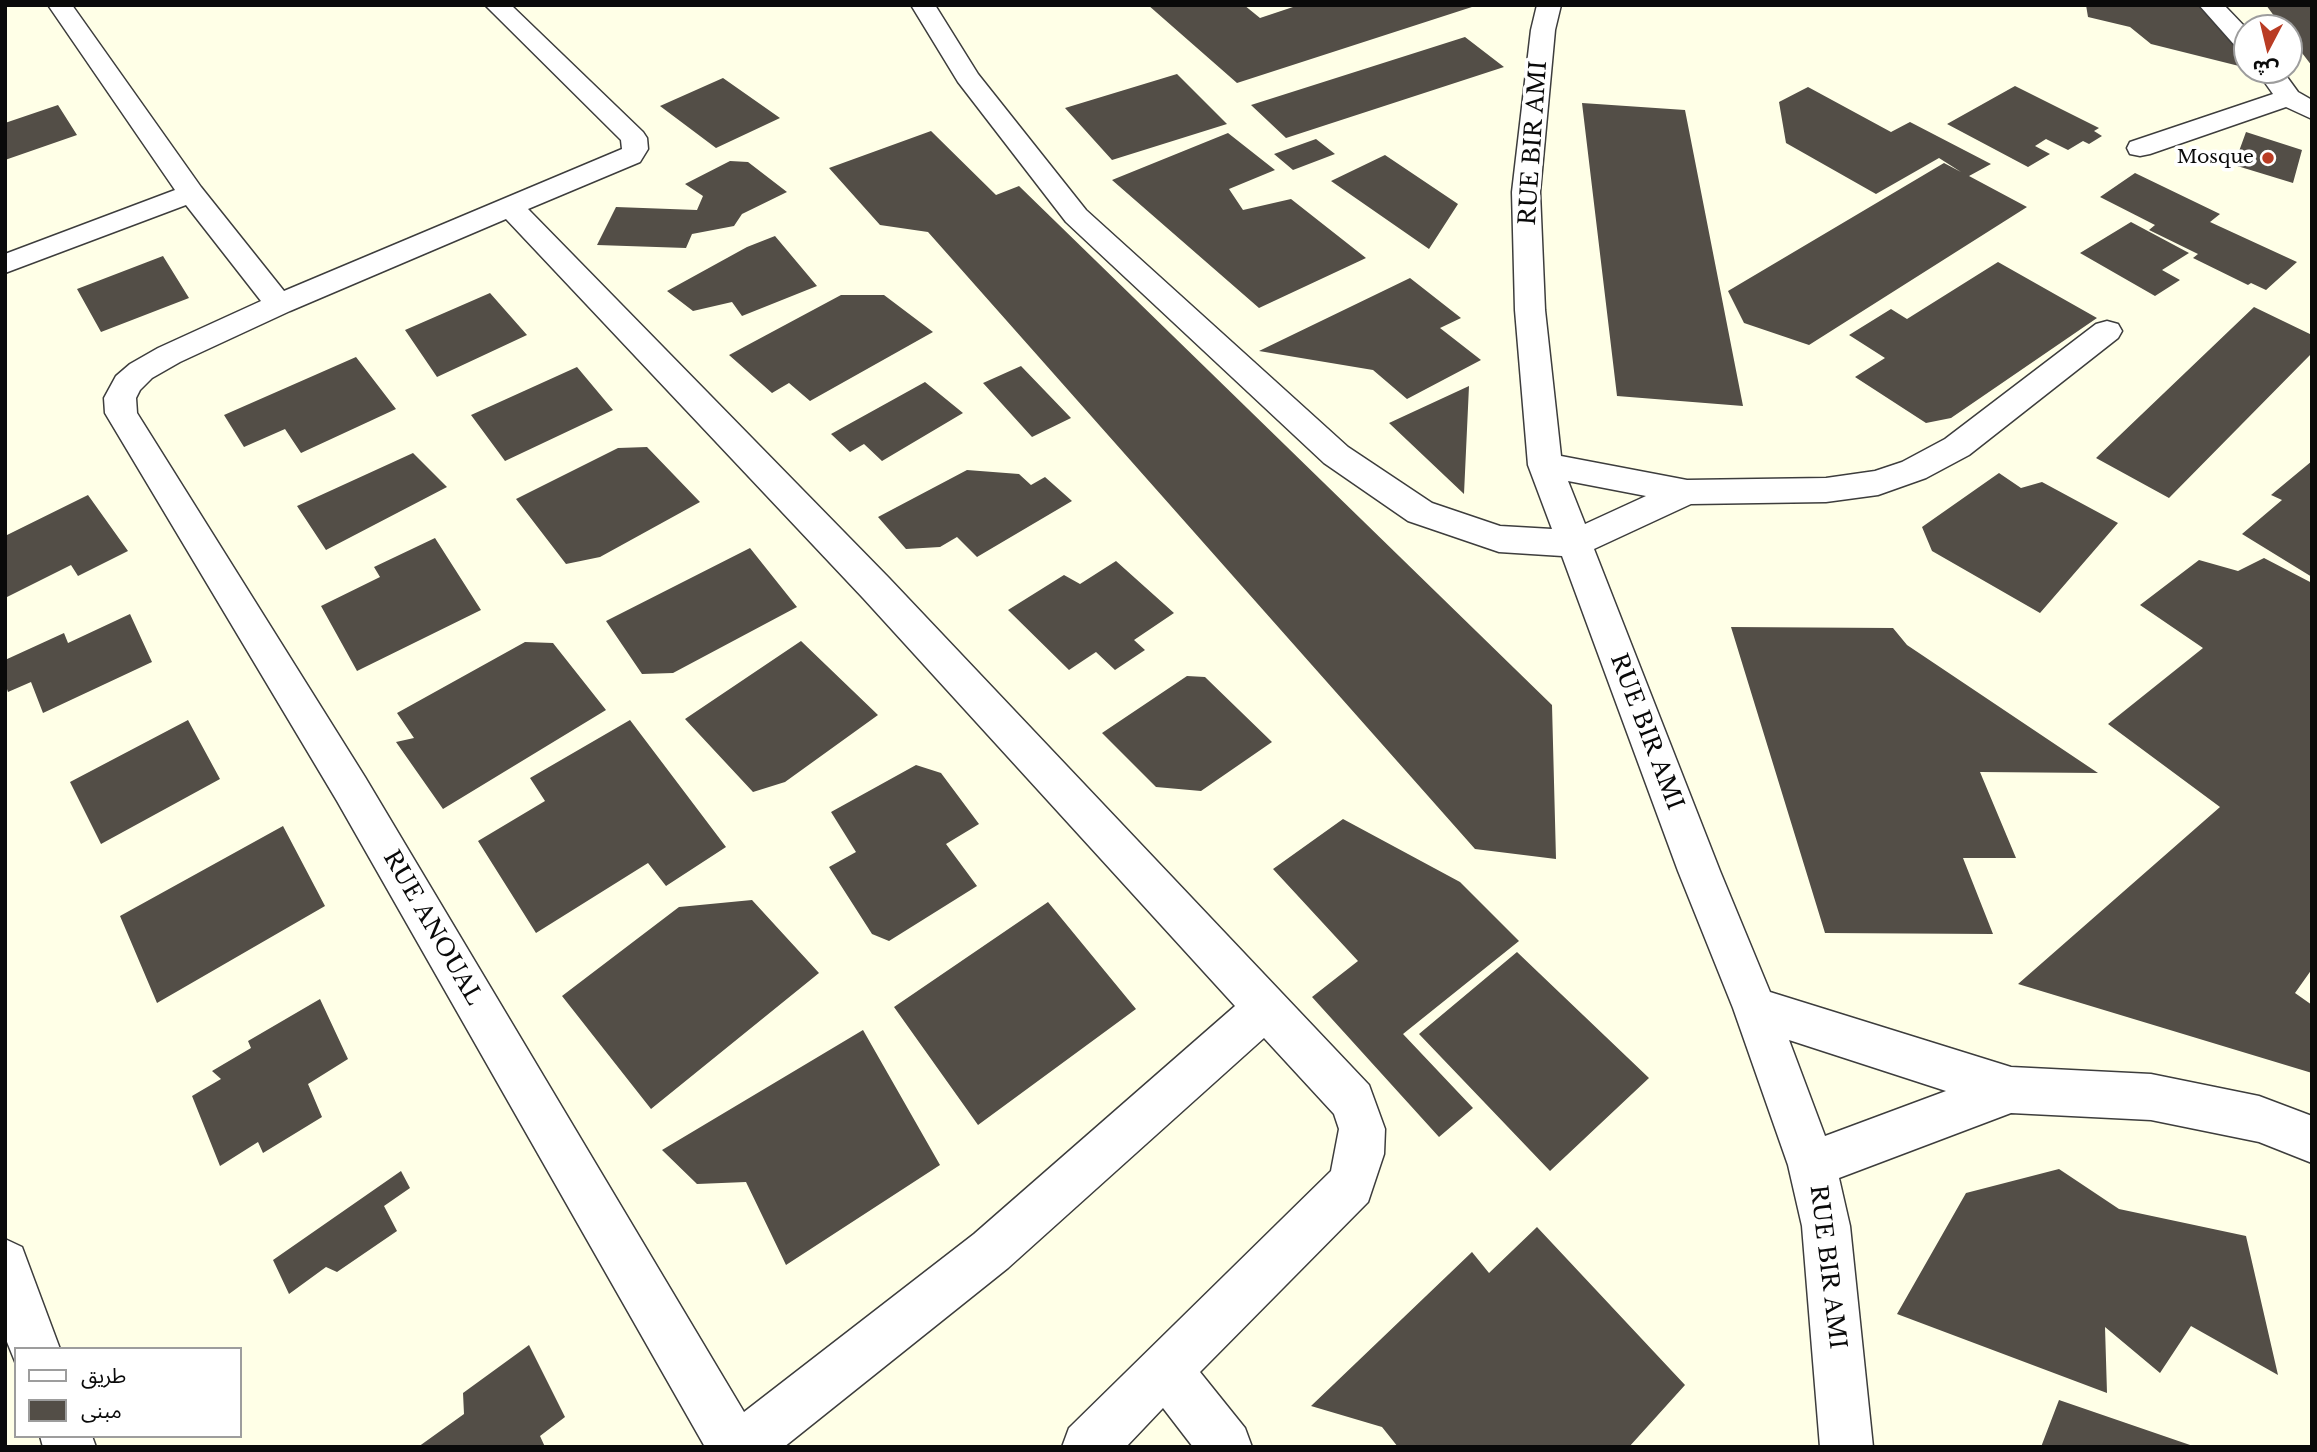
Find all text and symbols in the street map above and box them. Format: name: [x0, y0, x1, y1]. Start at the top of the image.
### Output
north arrow: [2233, 14, 2303, 84]
text: ش: [2251, 55, 2280, 81]
street label: RUE BIR AMI: [1514, 60, 1554, 226]
place label: Mosque: [2177, 147, 2254, 169]
marker: Mosque: [2260, 150, 2276, 166]
street label: RUE BIR AMI: [1604, 650, 1688, 814]
street label: RUE ANOUAL: [377, 846, 487, 1010]
street label: RUE BIR AMI: [1803, 1183, 1851, 1351]
legend: [14, 1347, 242, 1438]
text: طريق: [81, 1363, 126, 1389]
text: مبنى: [81, 1398, 122, 1424]

